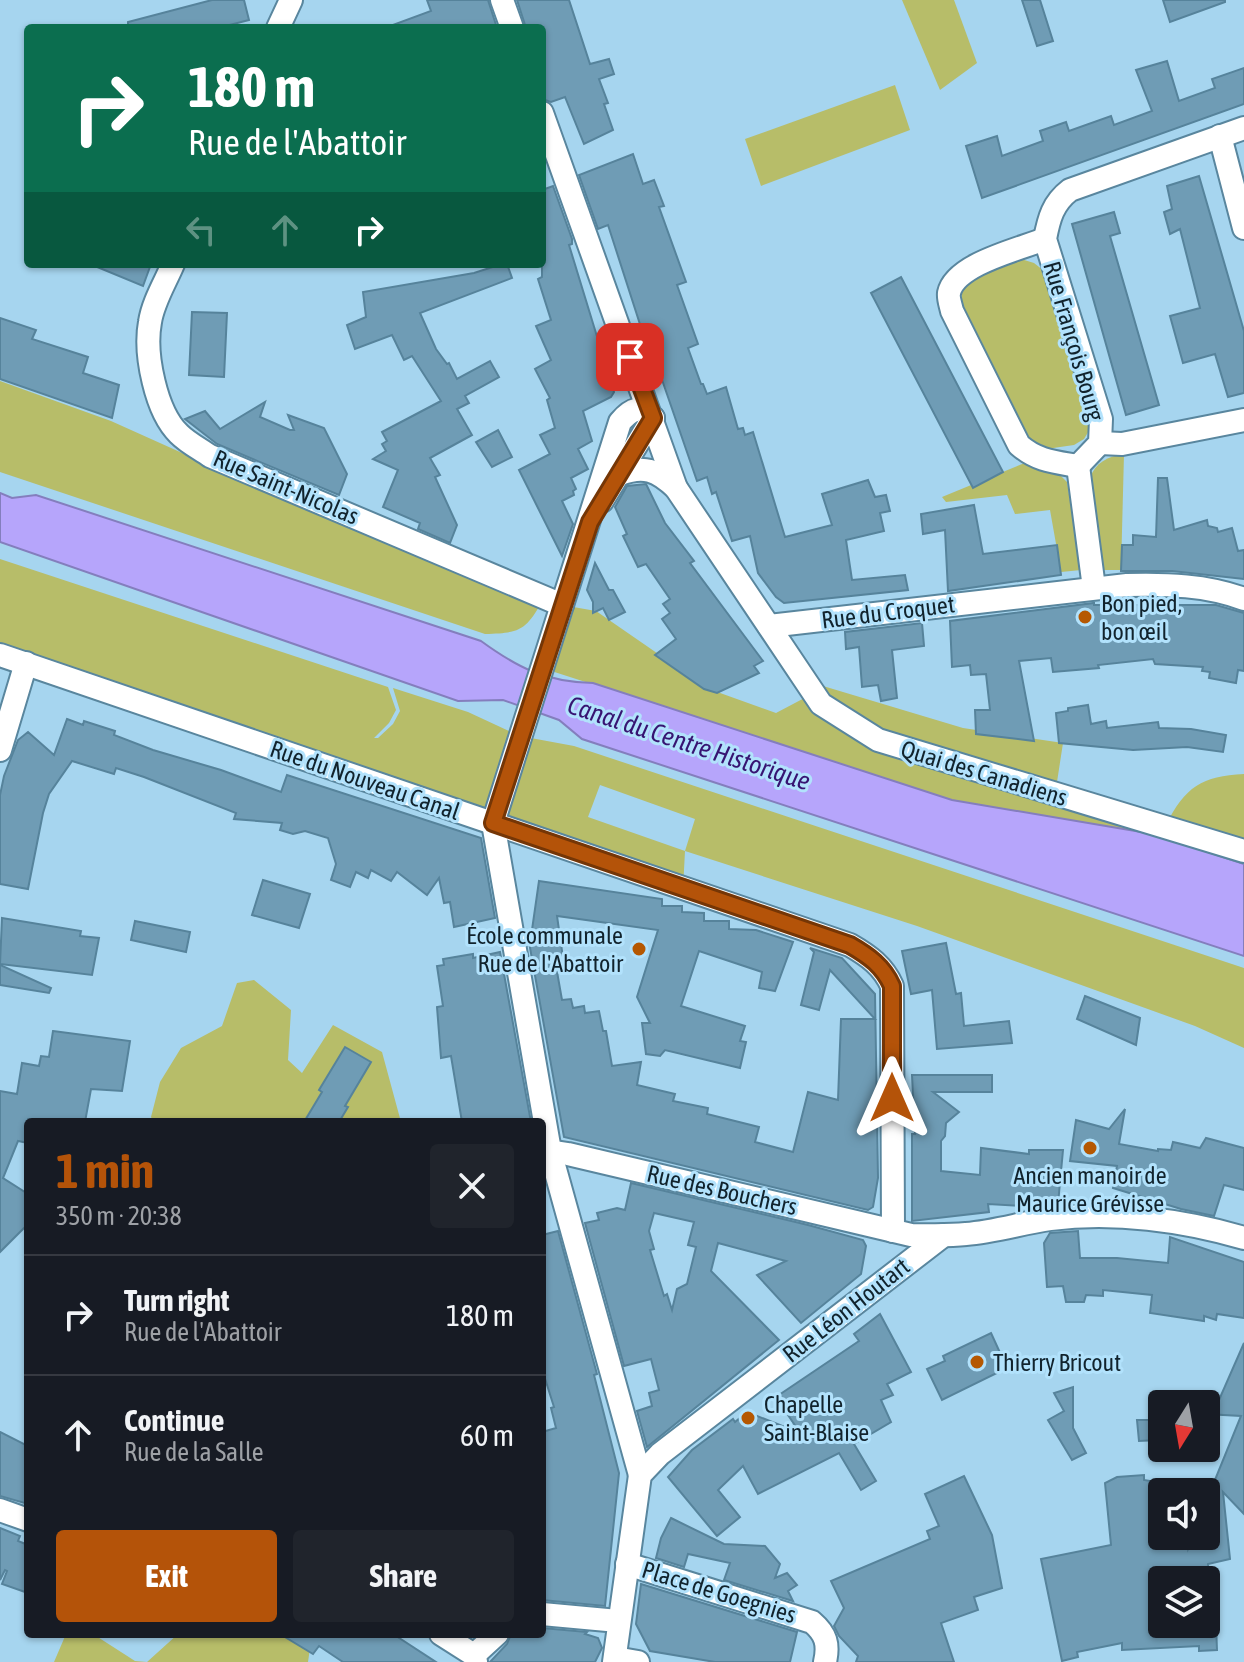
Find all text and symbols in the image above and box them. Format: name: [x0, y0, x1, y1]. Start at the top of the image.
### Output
text: 180 m: [188, 55, 315, 119]
icon: right: [56, 56, 160, 160]
text: Rue de l'Abattoir: [188, 121, 406, 163]
icon: left: [179, 208, 223, 252]
icon: ahead: [263, 208, 307, 252]
icon: right: [347, 208, 391, 252]
street label: Rue François Bourg: [1038, 258, 1110, 425]
pin: [596, 323, 664, 391]
icon: arrive: [608, 335, 652, 379]
street label: Rue Saint-Nicolas: [209, 444, 363, 530]
street label: Rue du Croquet: [820, 590, 956, 634]
place label: Bon pied, bon œil: [1101, 590, 1182, 645]
marker: Bon pied, bon œil: [1076, 608, 1094, 626]
water label: Canal du Centre Historique: [564, 690, 814, 796]
street label: Rue du Nouveau Canal: [267, 735, 464, 825]
street label: Quai des Canadiens: [898, 735, 1070, 811]
place label: École communale Rue de l'Abattoir: [466, 922, 624, 977]
marker: École communale Rue de l'Abattoir: [630, 940, 648, 958]
position arrow: [850, 1056, 934, 1140]
marker: Ancien manoir de Maurice Grévisse: [1081, 1139, 1099, 1157]
text: 1 min: [56, 1143, 154, 1198]
button: close: [430, 1144, 514, 1228]
street label: Rue des Bouchers: [644, 1160, 800, 1220]
place label: Ancien manoir de Maurice Grévisse: [1013, 1162, 1167, 1217]
text: 350 m · 20:38: [56, 1201, 182, 1231]
street label: Rue Léon Houtart: [778, 1252, 915, 1368]
text: Turn right: [124, 1283, 230, 1317]
icon: right: [56, 1293, 100, 1337]
text: 180 m: [446, 1298, 514, 1332]
text: Rue de l'Abattoir: [124, 1317, 282, 1347]
place label: Thierry Bricout: [993, 1349, 1121, 1376]
marker: Thierry Bricout: [968, 1353, 986, 1371]
north arrow: [1148, 1390, 1220, 1462]
map controls: [1148, 1390, 1220, 1638]
place label: Chapelle Saint-Blaise: [764, 1391, 869, 1446]
text: Continue: [124, 1403, 224, 1437]
marker: Chapelle Saint-Blaise: [739, 1409, 757, 1427]
icon: ahead: [56, 1413, 100, 1457]
text: 60 m: [460, 1418, 514, 1452]
text: Rue de la Salle: [124, 1437, 264, 1467]
button: sound: [1148, 1478, 1220, 1550]
button: Exit: [56, 1530, 277, 1622]
button: Share: [293, 1530, 514, 1622]
street label: Place de Goegnies: [639, 1556, 799, 1628]
button: layers: [1148, 1566, 1220, 1638]

